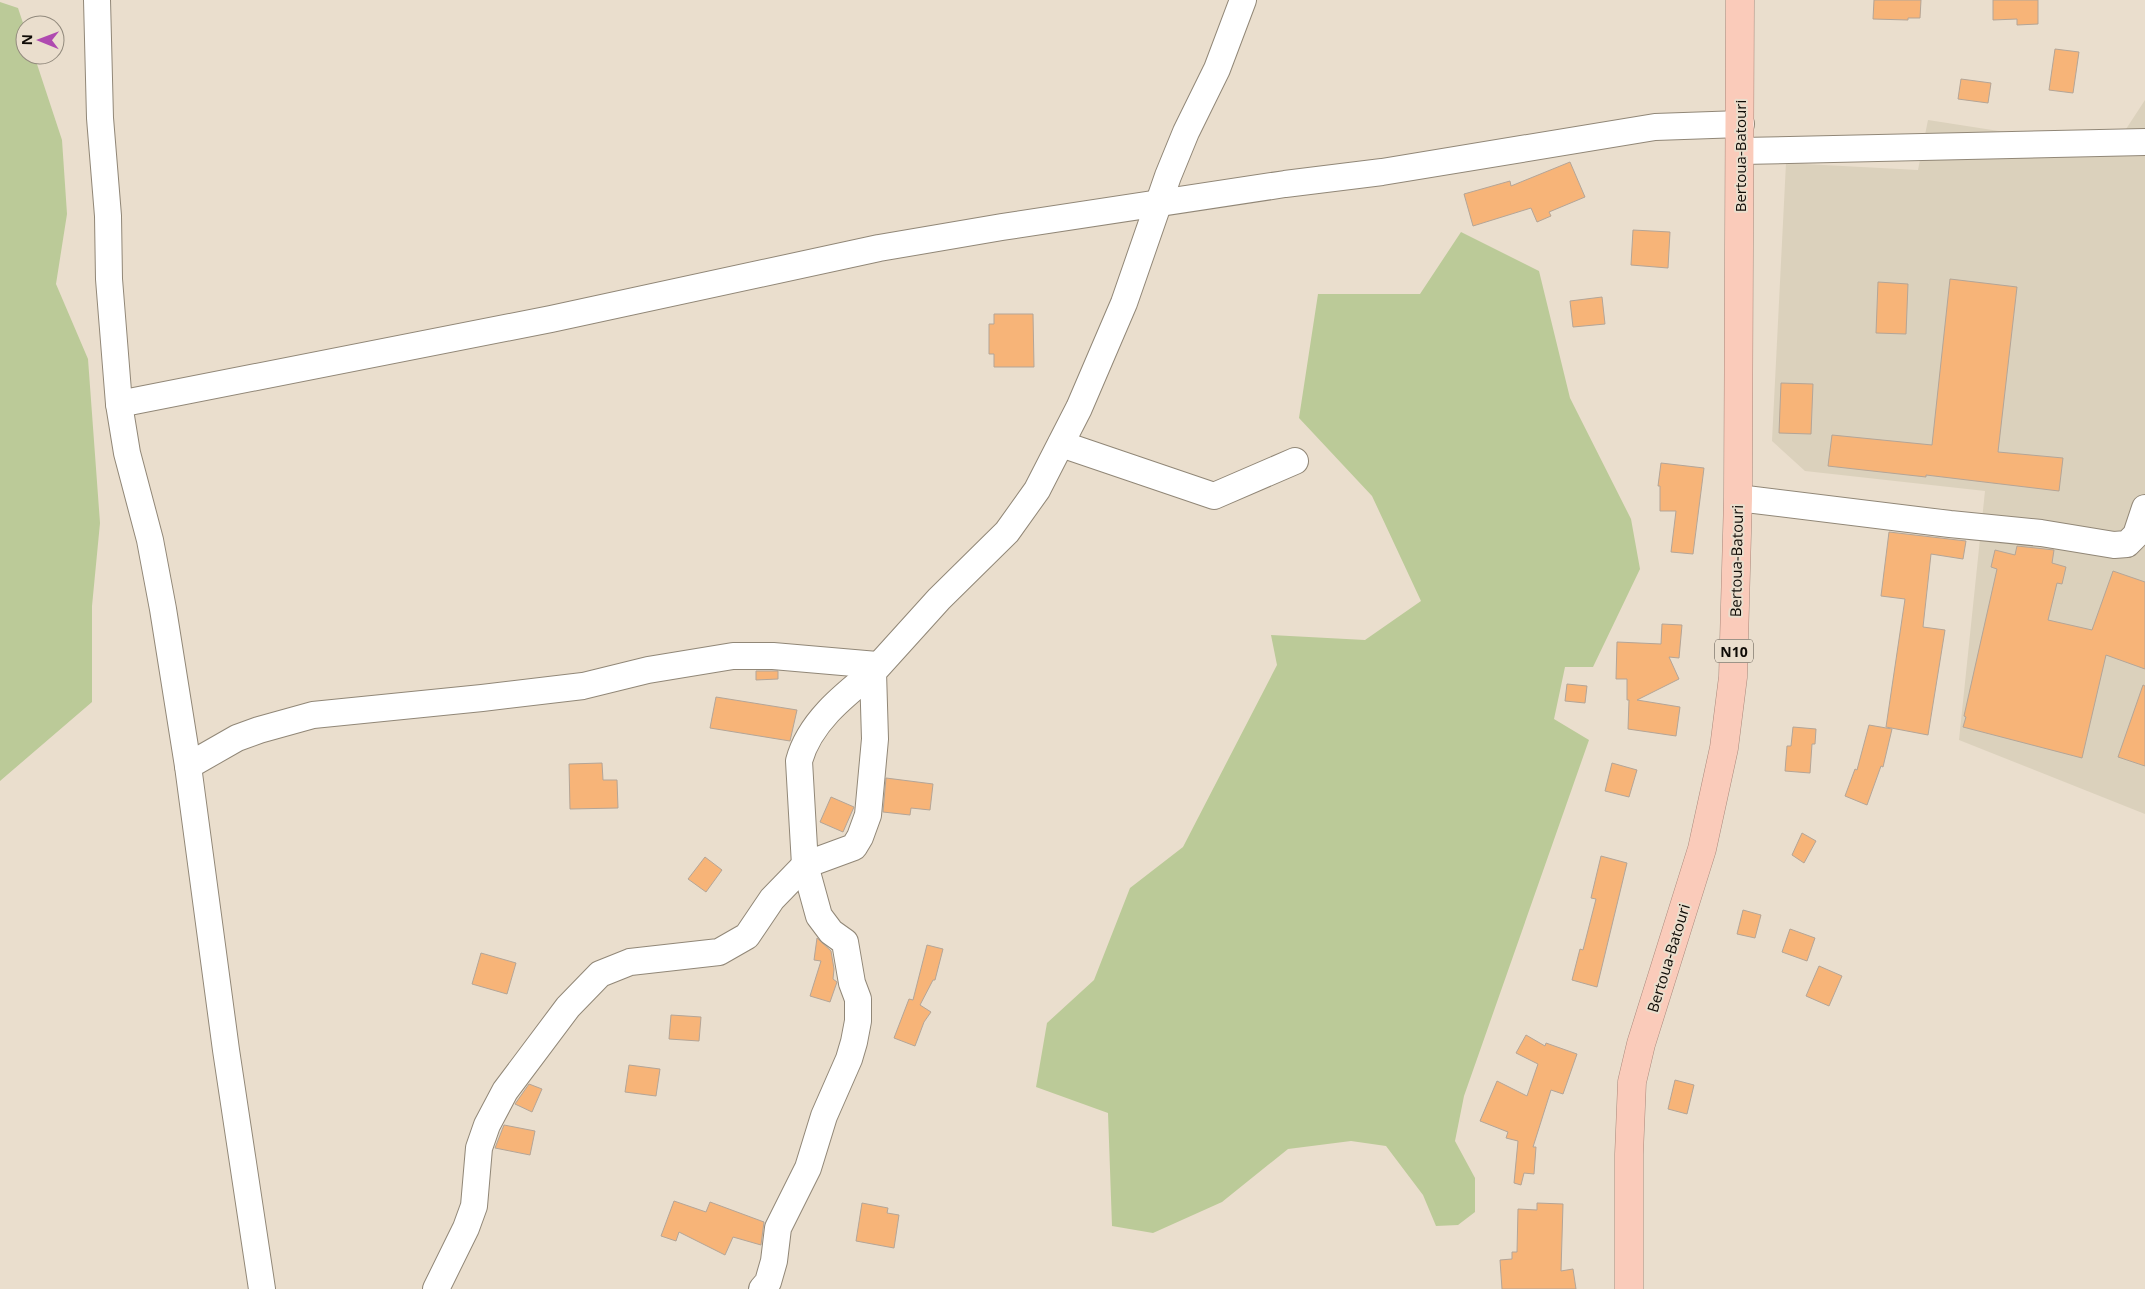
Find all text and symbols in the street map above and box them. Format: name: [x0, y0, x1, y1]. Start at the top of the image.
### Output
north arrow: [15, 15, 65, 65]
text: N: [17, 34, 36, 46]
street label: Bertoua-Batouri: [1730, 100, 1750, 212]
street label: Bertoua-Batouri: [1725, 505, 1747, 617]
road number: N10: [1715, 640, 1753, 662]
street label: Bertoua-Batouri: [1642, 901, 1694, 1015]

